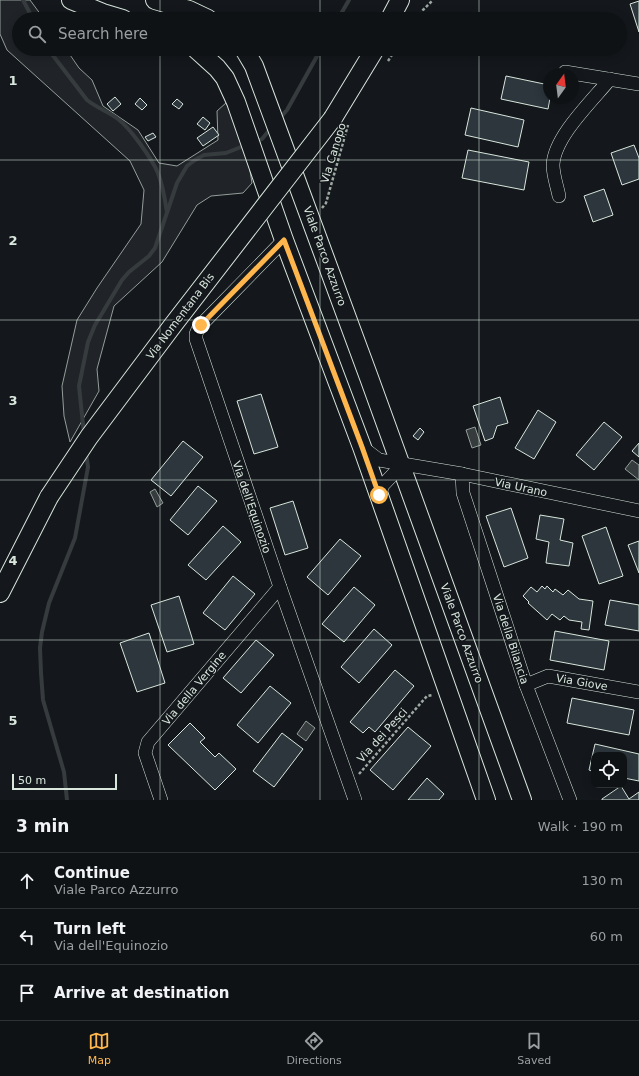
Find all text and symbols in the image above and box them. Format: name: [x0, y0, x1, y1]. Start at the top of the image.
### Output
search box: [12, 12, 627, 56]
icon: search: [26, 23, 48, 45]
text: Search here: [58, 25, 148, 43]
north arrow: [543, 68, 579, 104]
text: 1: [8, 73, 18, 88]
street label: Via Canopo: [318, 121, 349, 185]
street label: Viale Parco Azzurro: [300, 205, 349, 308]
text: 2: [8, 233, 18, 248]
street label: Via Nomentana Bis: [144, 270, 217, 362]
route end: [192, 316, 210, 334]
text: 3: [8, 393, 18, 408]
street label: Via dell'Equinozio: [230, 459, 273, 555]
street label: Via Urano: [493, 476, 549, 499]
route start: [370, 486, 388, 504]
text: 4: [8, 553, 18, 568]
street label: Viale Parco Azzurro: [437, 582, 486, 685]
street label: Via della Bilancia: [490, 592, 531, 686]
street label: Via della Vergine: [160, 649, 229, 728]
street label: Via Giove: [555, 672, 609, 693]
street label: Via dei Pesci: [355, 705, 410, 765]
text: 5: [8, 713, 18, 728]
map controls: [591, 752, 627, 788]
button: locate: [591, 752, 627, 788]
scale bar: [12, 772, 117, 791]
text: 50 m: [18, 774, 46, 787]
text: 3 min: [16, 816, 69, 836]
text: Walk · 190 m: [538, 819, 623, 834]
text: Continue: [54, 864, 130, 882]
icon: ahead: [16, 870, 38, 892]
text: 130 m: [581, 873, 623, 888]
text: Viale Parco Azzurro: [54, 882, 178, 897]
text: Turn left: [54, 920, 126, 938]
icon: left: [16, 926, 38, 948]
text: 60 m: [590, 929, 623, 944]
text: Via dell'Equinozio: [54, 938, 168, 953]
icon: arrive: [16, 982, 38, 1004]
text: Arrive at destination: [54, 984, 229, 1002]
tab: Map: [88, 1030, 111, 1067]
tab: Directions: [286, 1030, 342, 1067]
tab: Saved: [517, 1030, 551, 1067]

